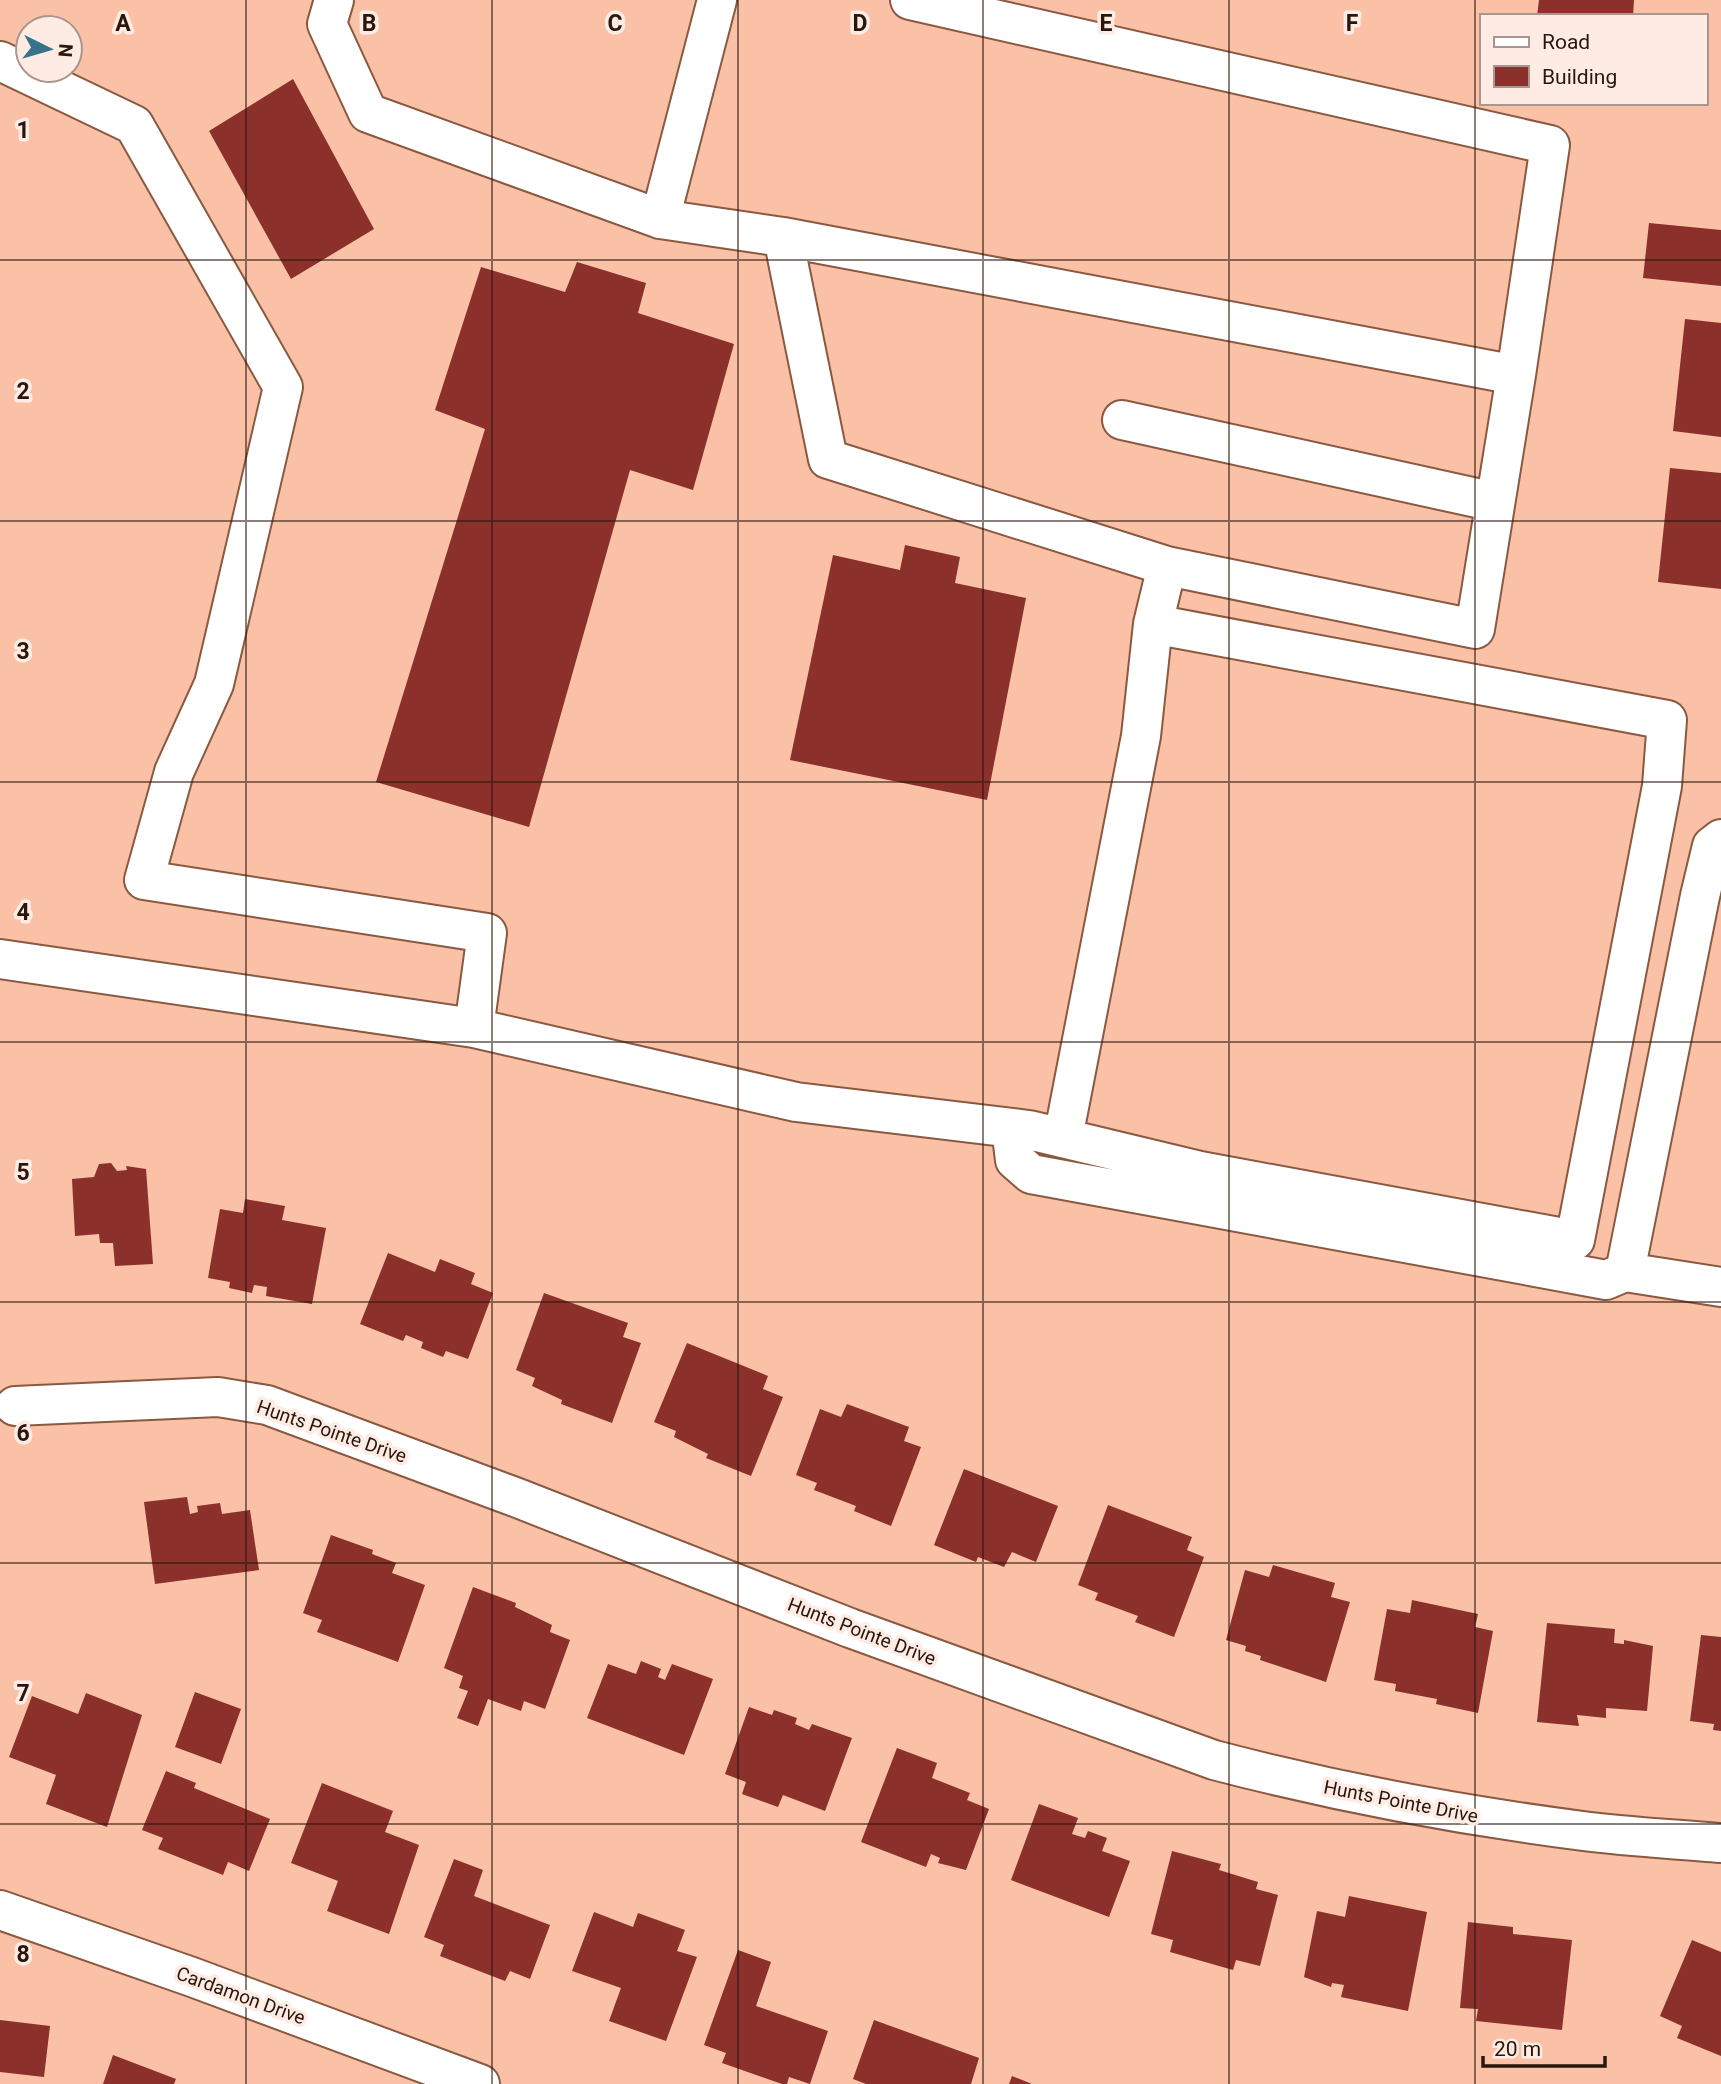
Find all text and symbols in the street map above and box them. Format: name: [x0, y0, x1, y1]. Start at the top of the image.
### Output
text: A: [115, 10, 131, 37]
text: B: [362, 10, 376, 37]
text: C: [607, 10, 623, 37]
text: D: [853, 10, 867, 37]
text: E: [1100, 10, 1113, 37]
text: F: [1346, 10, 1359, 37]
north arrow: [14, 14, 84, 84]
legend: [1480, 14, 1707, 105]
text: Road: [1542, 30, 1590, 54]
text: N: [53, 43, 77, 58]
text: Building: [1542, 65, 1617, 89]
text: 1: [16, 117, 30, 144]
text: 2: [16, 378, 30, 405]
text: 3: [16, 638, 30, 665]
text: 4: [16, 899, 30, 926]
text: 5: [16, 1159, 30, 1186]
street label: Hunts Pointe Drive: [254, 1395, 410, 1468]
text: 6: [16, 1420, 30, 1447]
street label: Hunts Pointe Drive: [785, 1593, 939, 1670]
text: 7: [16, 1680, 30, 1707]
street label: Hunts Pointe Drive: [1322, 1775, 1480, 1828]
text: 8: [16, 1941, 30, 1968]
street label: Cardamon Drive: [173, 1962, 308, 2029]
scale bar: [1483, 2024, 1606, 2068]
text: 20 m: [1494, 2037, 1541, 2061]

